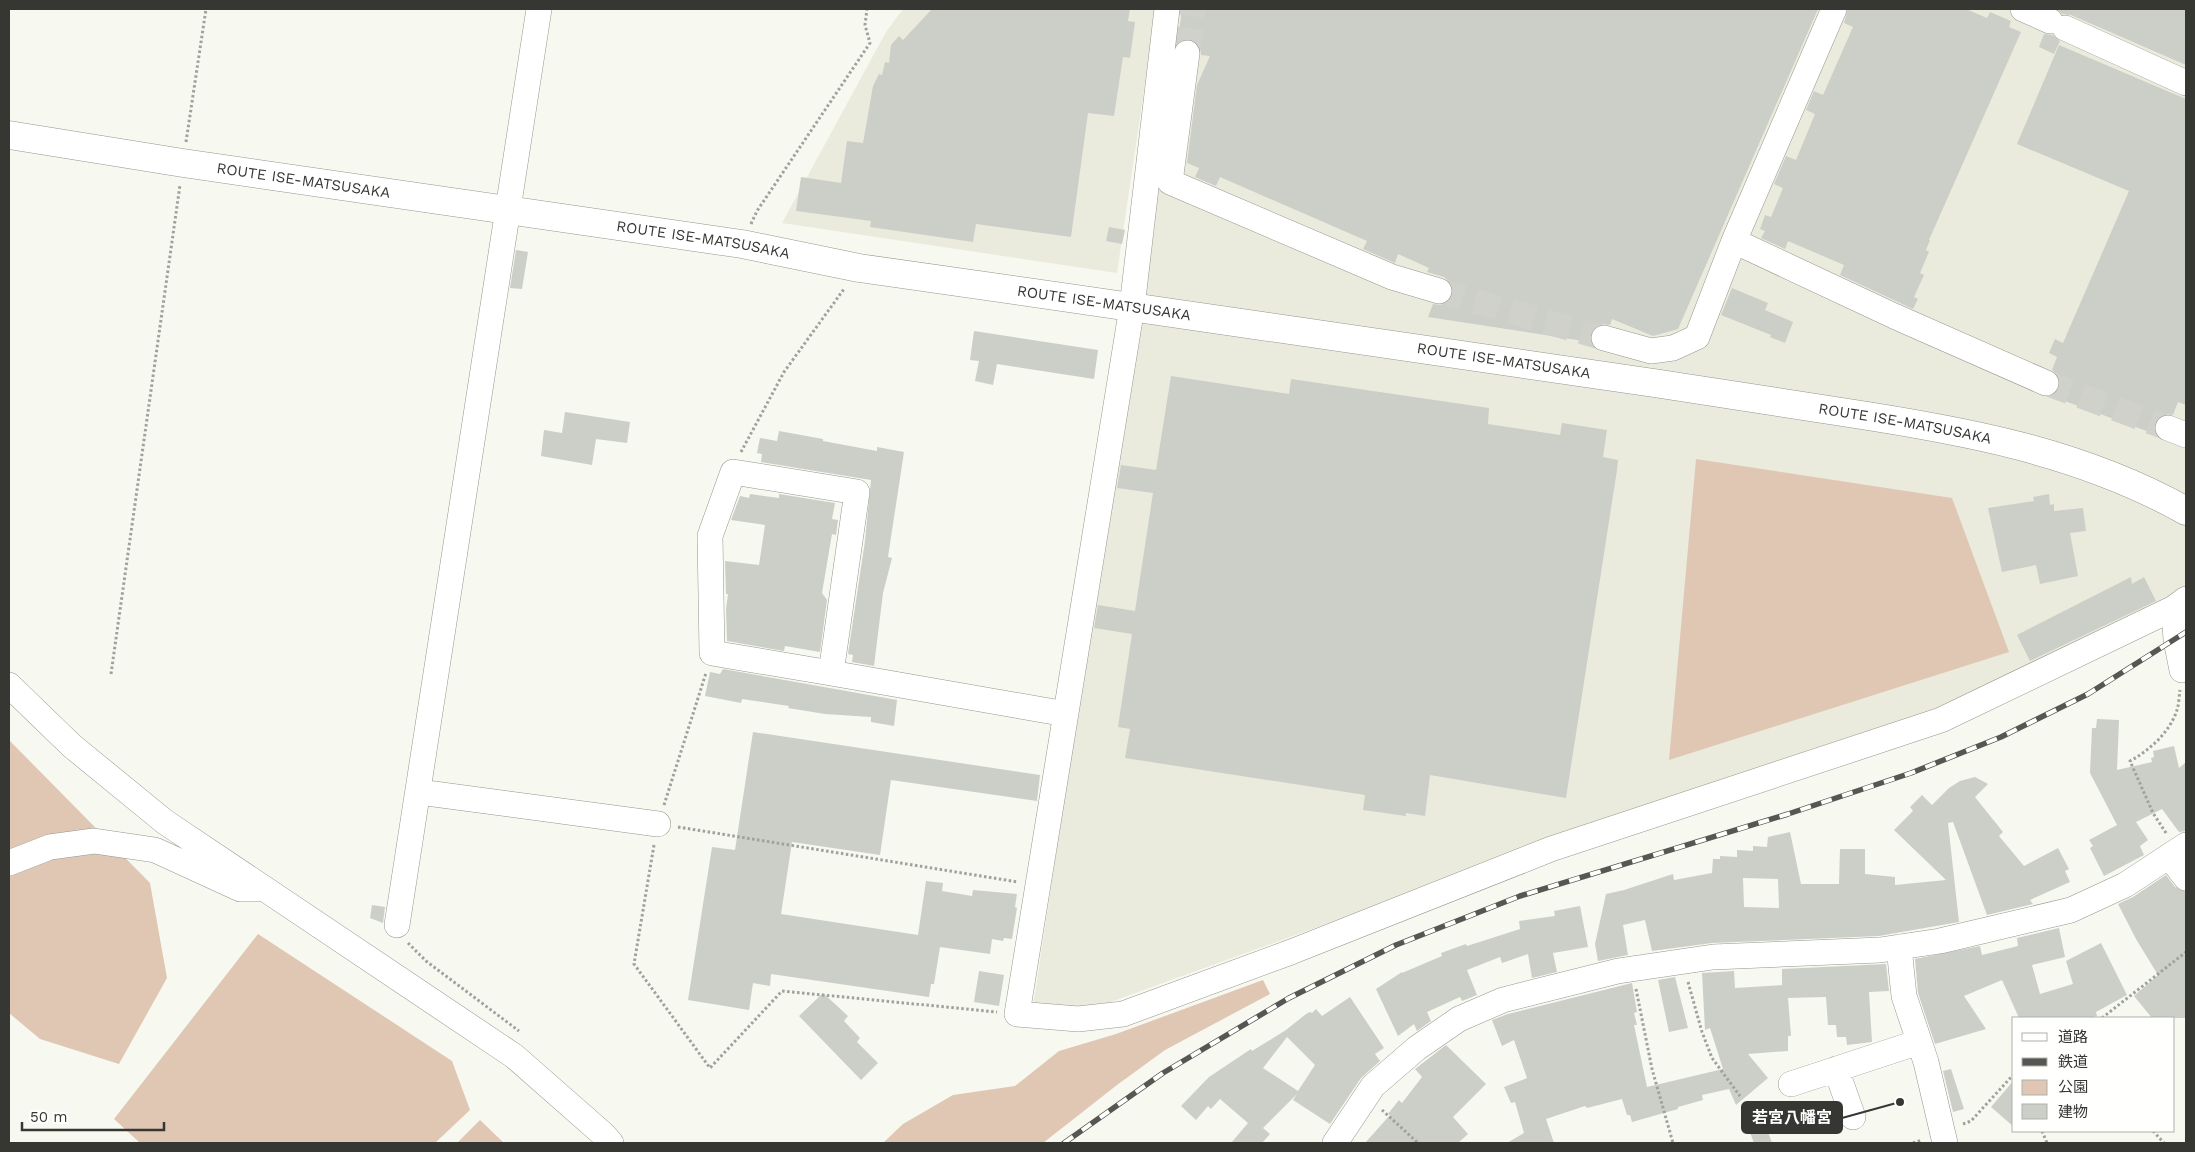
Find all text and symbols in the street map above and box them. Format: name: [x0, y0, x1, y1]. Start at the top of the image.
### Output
street label: ROUTE ISE-MATSUSAKA: [215, 159, 392, 202]
street label: ROUTE ISE-MATSUSAKA: [615, 217, 792, 263]
street label: ROUTE ISE-MATSUSAKA: [1016, 282, 1192, 324]
street label: ROUTE ISE-MATSUSAKA: [1416, 339, 1592, 382]
street label: ROUTE ISE-MATSUSAKA: [1817, 399, 1993, 448]
legend: [2012, 1017, 2175, 1132]
text: 道路: [2058, 1028, 2088, 1046]
text: 鉄道: [2058, 1053, 2088, 1071]
text: 公園: [2058, 1078, 2088, 1096]
scale bar: [22, 1100, 165, 1132]
callout: 若宮八幡宮: [1742, 1102, 1842, 1133]
text: 建物: [2058, 1103, 2088, 1121]
text: 50 m: [30, 1108, 67, 1126]
text: 若宮八幡宮: [1752, 1108, 1832, 1127]

